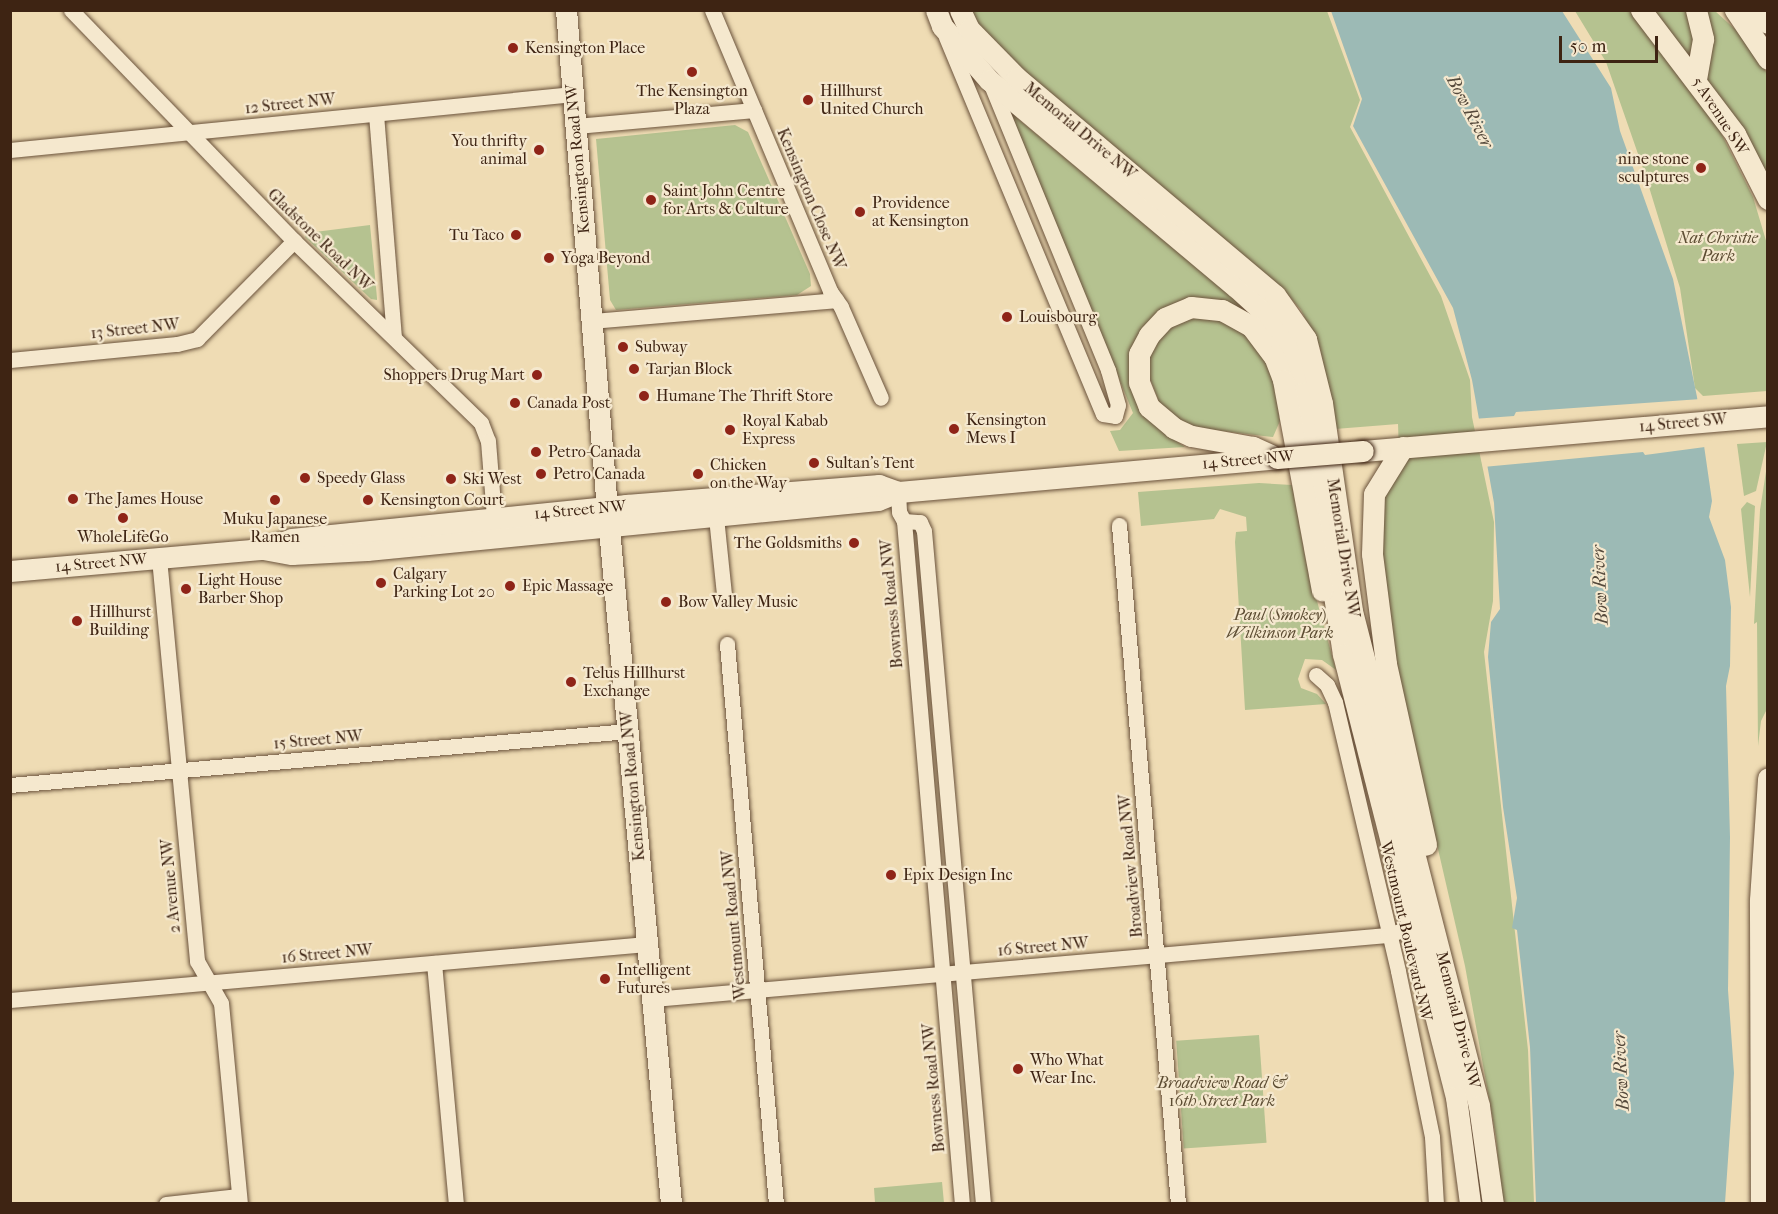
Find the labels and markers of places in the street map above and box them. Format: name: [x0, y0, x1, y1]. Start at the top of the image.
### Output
place label: Kensington Place: [525, 38, 645, 58]
marker: Kensington Place: [506, 41, 520, 55]
marker: The Kensington Plaza: [685, 65, 699, 79]
place label: The Kensington Plaza: [636, 81, 748, 119]
place label: Hillhurst United Church: [820, 81, 923, 119]
marker: Hillhurst United Church: [801, 93, 815, 107]
place label: You thrifty animal: [451, 131, 527, 169]
marker: You thrifty animal: [532, 143, 546, 157]
place label: nine stone sculptures: [1618, 149, 1689, 187]
marker: nine stone sculptures: [1694, 161, 1708, 175]
place label: Saint John Centre for Arts & Culture: [663, 181, 789, 219]
marker: Saint John Centre for Arts & Culture: [644, 193, 658, 207]
place label: Providence at Kensington: [872, 193, 969, 231]
marker: Providence at Kensington: [853, 205, 867, 219]
place label: Tu Taco: [449, 225, 504, 245]
marker: Tu Taco: [509, 228, 523, 242]
place label: Yoga Beyond: [561, 248, 650, 268]
marker: Yoga Beyond: [542, 251, 556, 265]
place label: Louisbourg: [1019, 307, 1097, 327]
marker: Louisbourg: [1000, 310, 1014, 324]
place label: Subway: [635, 337, 688, 357]
marker: Subway: [616, 340, 630, 354]
place label: Tarjan Block: [646, 359, 732, 379]
marker: Tarjan Block: [627, 362, 641, 376]
place label: Shoppers Drug Mart: [384, 365, 525, 385]
marker: Shoppers Drug Mart: [530, 368, 544, 382]
place label: Humane The Thrift Store: [656, 386, 833, 406]
marker: Humane The Thrift Store: [637, 389, 651, 403]
place label: Canada Post: [527, 393, 610, 413]
marker: Canada Post: [508, 396, 522, 410]
place label: Kensington Mews I: [966, 410, 1046, 448]
place label: Royal Kabab Express: [742, 411, 828, 449]
marker: Kensington Mews I: [947, 422, 961, 436]
marker: Royal Kabab Express: [723, 423, 737, 437]
place label: Petro-Canada: [548, 442, 641, 462]
marker: Petro-Canada: [529, 445, 543, 459]
place label: Sultan's Tent: [826, 453, 915, 473]
place label: Chicken on the Way: [710, 455, 787, 493]
marker: Sultan's Tent: [807, 456, 821, 470]
place label: Petro Canada: [553, 464, 645, 484]
marker: Petro Canada: [534, 467, 548, 481]
marker: Chicken on the Way: [691, 467, 705, 481]
place label: Speedy Glass: [317, 468, 405, 488]
place label: Ski West: [463, 469, 522, 489]
marker: Speedy Glass: [298, 471, 312, 485]
marker: Ski West: [444, 472, 458, 486]
place label: The James House: [85, 489, 203, 509]
place label: Kensington Court: [380, 490, 504, 510]
marker: The James House: [66, 492, 80, 506]
marker: Muku Japanese Ramen: [268, 493, 282, 507]
marker: Kensington Court: [361, 493, 375, 507]
place label: Muku Japanese Ramen: [223, 509, 327, 547]
marker: WholeLifeGo: [116, 511, 130, 525]
place label: WholeLifeGo: [77, 527, 169, 547]
place label: The Goldsmiths: [734, 533, 842, 553]
marker: The Goldsmiths: [847, 536, 861, 550]
place label: Calgary Parking Lot 20: [393, 564, 495, 602]
place label: Light House Barber Shop: [198, 570, 283, 608]
marker: Calgary Parking Lot 20: [374, 576, 388, 590]
place label: Epic Massage: [522, 576, 613, 596]
marker: Epic Massage: [503, 579, 517, 593]
marker: Light House Barber Shop: [179, 582, 193, 596]
place label: Bow Valley Music: [678, 592, 798, 612]
marker: Bow Valley Music: [659, 595, 673, 609]
place label: Hillhurst Building: [89, 602, 151, 640]
marker: Hillhurst Building: [70, 614, 84, 628]
place label: Telus Hillhurst Exchange: [583, 663, 685, 701]
marker: Telus Hillhurst Exchange: [564, 675, 578, 689]
place label: Epix Design Inc: [903, 865, 1012, 885]
marker: Epix Design Inc: [884, 868, 898, 882]
place label: Intelligent Futures: [617, 960, 691, 998]
marker: Intelligent Futures: [598, 972, 612, 986]
place label: Who What Wear Inc.: [1030, 1050, 1104, 1088]
marker: Who What Wear Inc.: [1011, 1062, 1025, 1076]

